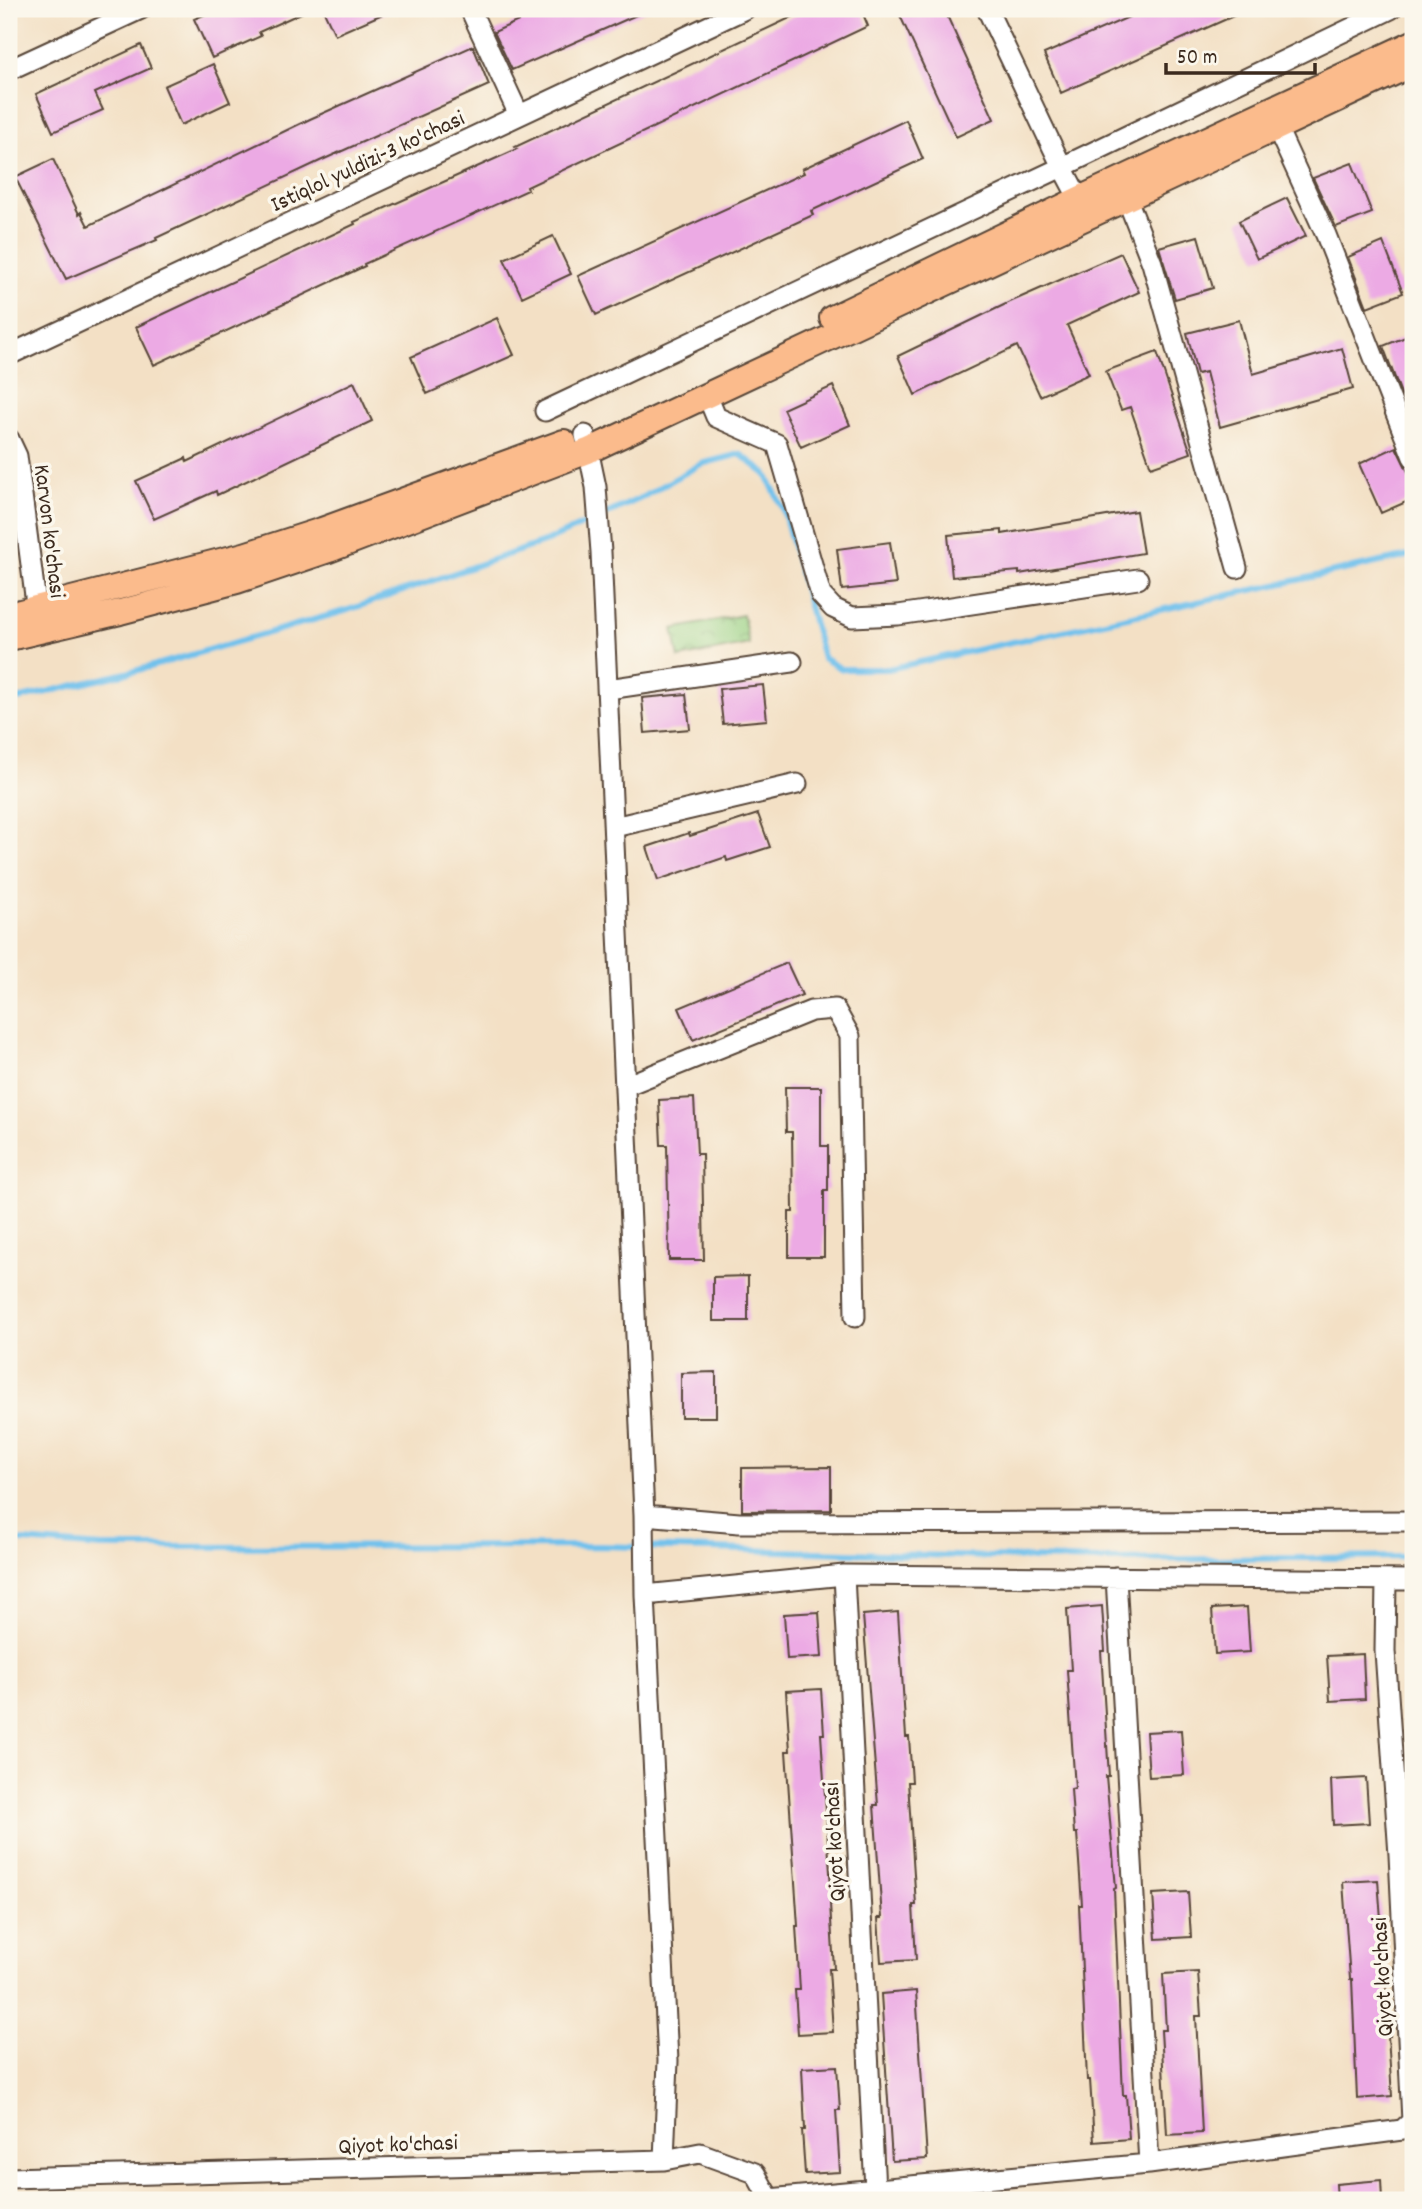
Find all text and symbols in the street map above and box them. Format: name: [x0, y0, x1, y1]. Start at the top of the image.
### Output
scale bar: [1166, 32, 1315, 76]
text: 50 m: [1177, 44, 1217, 74]
street label: Istiqlol yuldizi-3 ko'chasi: [266, 104, 471, 223]
street label: Karvon ko'chasi: [23, 463, 72, 600]
street label: Qiyot ko'chasi: [817, 1781, 856, 1902]
street label: Qiyot ko'chasi: [1365, 1916, 1404, 2037]
street label: Qiyot ko'chasi: [338, 2128, 458, 2165]

